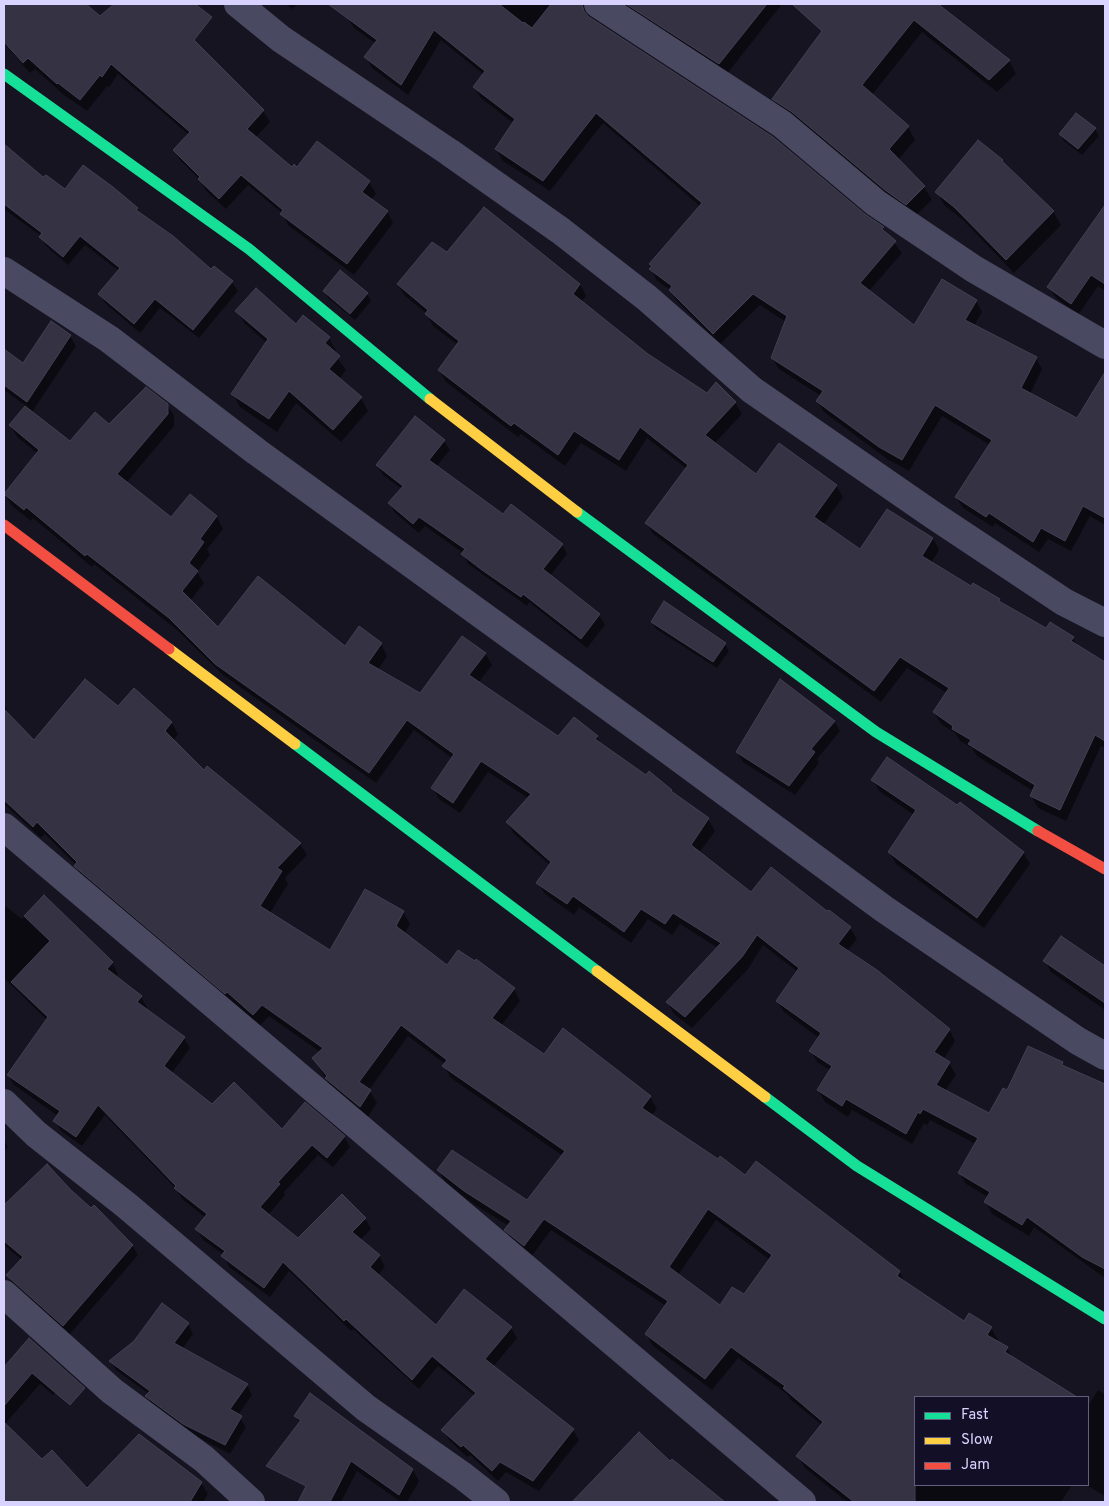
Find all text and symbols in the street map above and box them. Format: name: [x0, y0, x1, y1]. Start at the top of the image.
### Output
legend: [914, 1396, 1089, 1486]
text: Fast: [961, 1406, 989, 1425]
text: Slow: [961, 1431, 993, 1450]
text: Jam: [961, 1456, 990, 1475]

